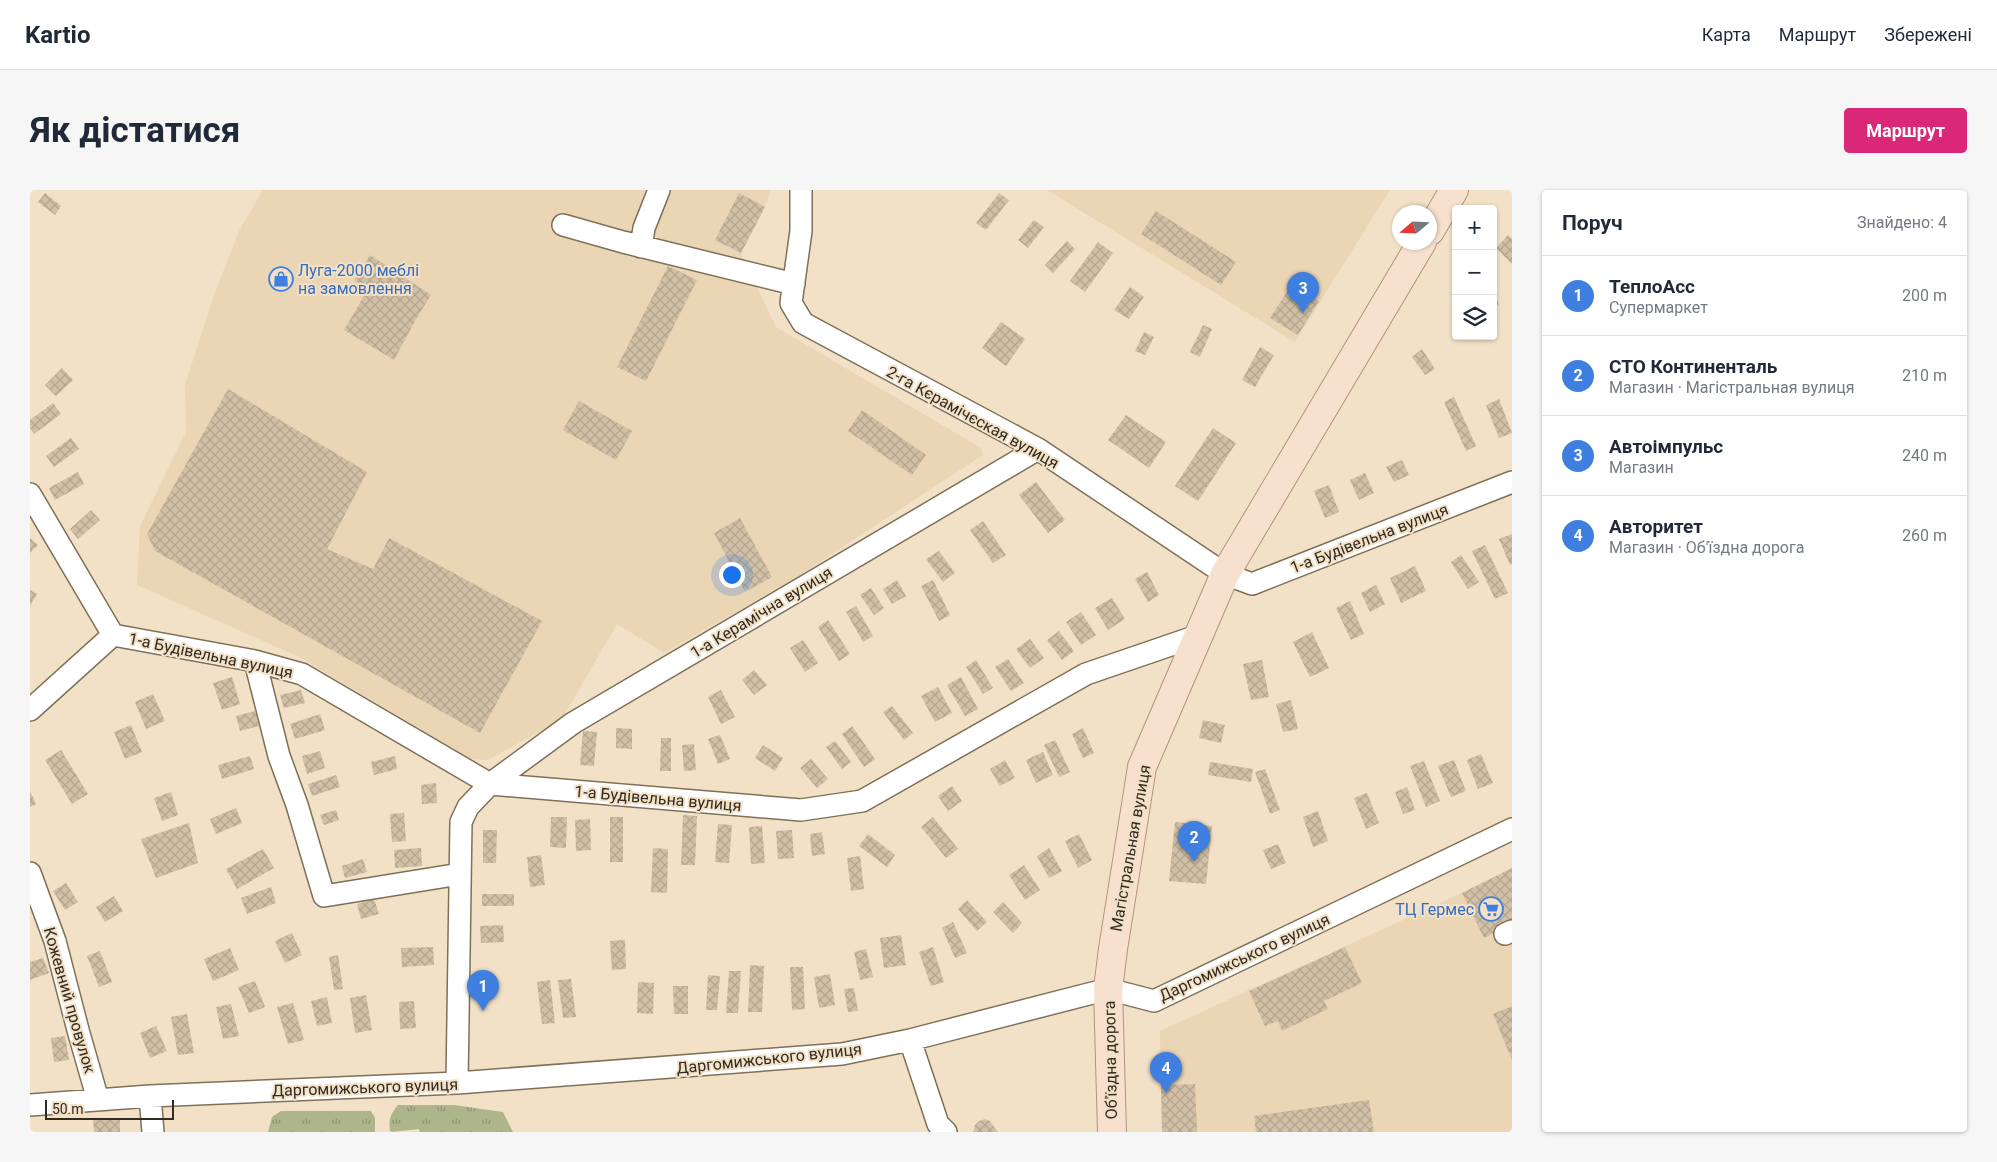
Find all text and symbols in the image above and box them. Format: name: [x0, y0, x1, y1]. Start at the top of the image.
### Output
text: Kartio: [25, 21, 91, 49]
text: Карта: [1702, 24, 1751, 45]
text: Маршрут: [1779, 24, 1856, 45]
text: Збережені: [1884, 24, 1972, 45]
button: Маршрут: [1844, 108, 1967, 153]
text: Як дістатися: [30, 110, 240, 151]
north arrow: [1392, 205, 1437, 250]
map controls: [1452, 205, 1497, 340]
button: +: [1452, 205, 1497, 250]
text: Поруч: [1562, 211, 1623, 235]
text: Знайдено: 4: [1857, 213, 1947, 232]
button: −: [1452, 250, 1497, 295]
place label: Луга-2000 меблі на замовлення: [298, 261, 419, 298]
shop icon: Луга-2000 меблі на замовлення: [268, 266, 294, 292]
pin: 3: [1287, 272, 1319, 313]
text: ТеплоАсс: [1609, 275, 1695, 298]
text: 1: [1573, 286, 1583, 305]
text: 200 m: [1902, 286, 1947, 305]
button: layers: [1452, 295, 1497, 340]
text: Супермаркет: [1609, 298, 1708, 317]
text: СТО Континенталь: [1609, 355, 1777, 378]
street label: 2-га Кєрамічєская вулиця: [883, 362, 1062, 473]
text: 2: [1573, 366, 1583, 385]
text: 210 m: [1902, 366, 1947, 385]
text: Магазин · Магістральная вулиця: [1609, 378, 1855, 397]
text: Автоімпульс: [1609, 435, 1723, 458]
text: 3: [1573, 446, 1583, 465]
text: 240 m: [1902, 446, 1947, 465]
text: Магазин: [1609, 458, 1674, 477]
street label: 1-а Будівельна вулиця: [1288, 500, 1451, 577]
text: Авторитет: [1609, 515, 1703, 538]
text: 4: [1573, 526, 1583, 545]
text: 260 m: [1902, 526, 1947, 545]
text: Магазин · Об'їздна дорога: [1609, 538, 1804, 557]
your location: [719, 562, 745, 588]
street label: 1-а Керамічна вулиця: [687, 563, 836, 662]
street label: 1-а Будівельна вулиця: [127, 629, 295, 682]
street label: Магістральная вулиця: [1106, 763, 1155, 933]
street label: 1-а Будівельна вулиця: [574, 782, 742, 815]
pin: 2: [1178, 821, 1210, 862]
supermarket icon: ТЦ Гермес: [1478, 896, 1504, 922]
place label: ТЦ Гермес: [1395, 900, 1474, 919]
street label: Даргомижського вулиця: [1156, 910, 1333, 1005]
street label: Кожевний провулок: [40, 925, 100, 1076]
pin: 1: [467, 970, 499, 1011]
street label: Об'їздна дорога: [1100, 1001, 1121, 1119]
street label: Даргомижського вулиця: [676, 1039, 863, 1078]
pin: 4: [1150, 1052, 1182, 1093]
street label: Даргомижського вулиця: [272, 1075, 458, 1100]
scale bar: [45, 1097, 174, 1120]
text: 50 m: [52, 1101, 84, 1117]

